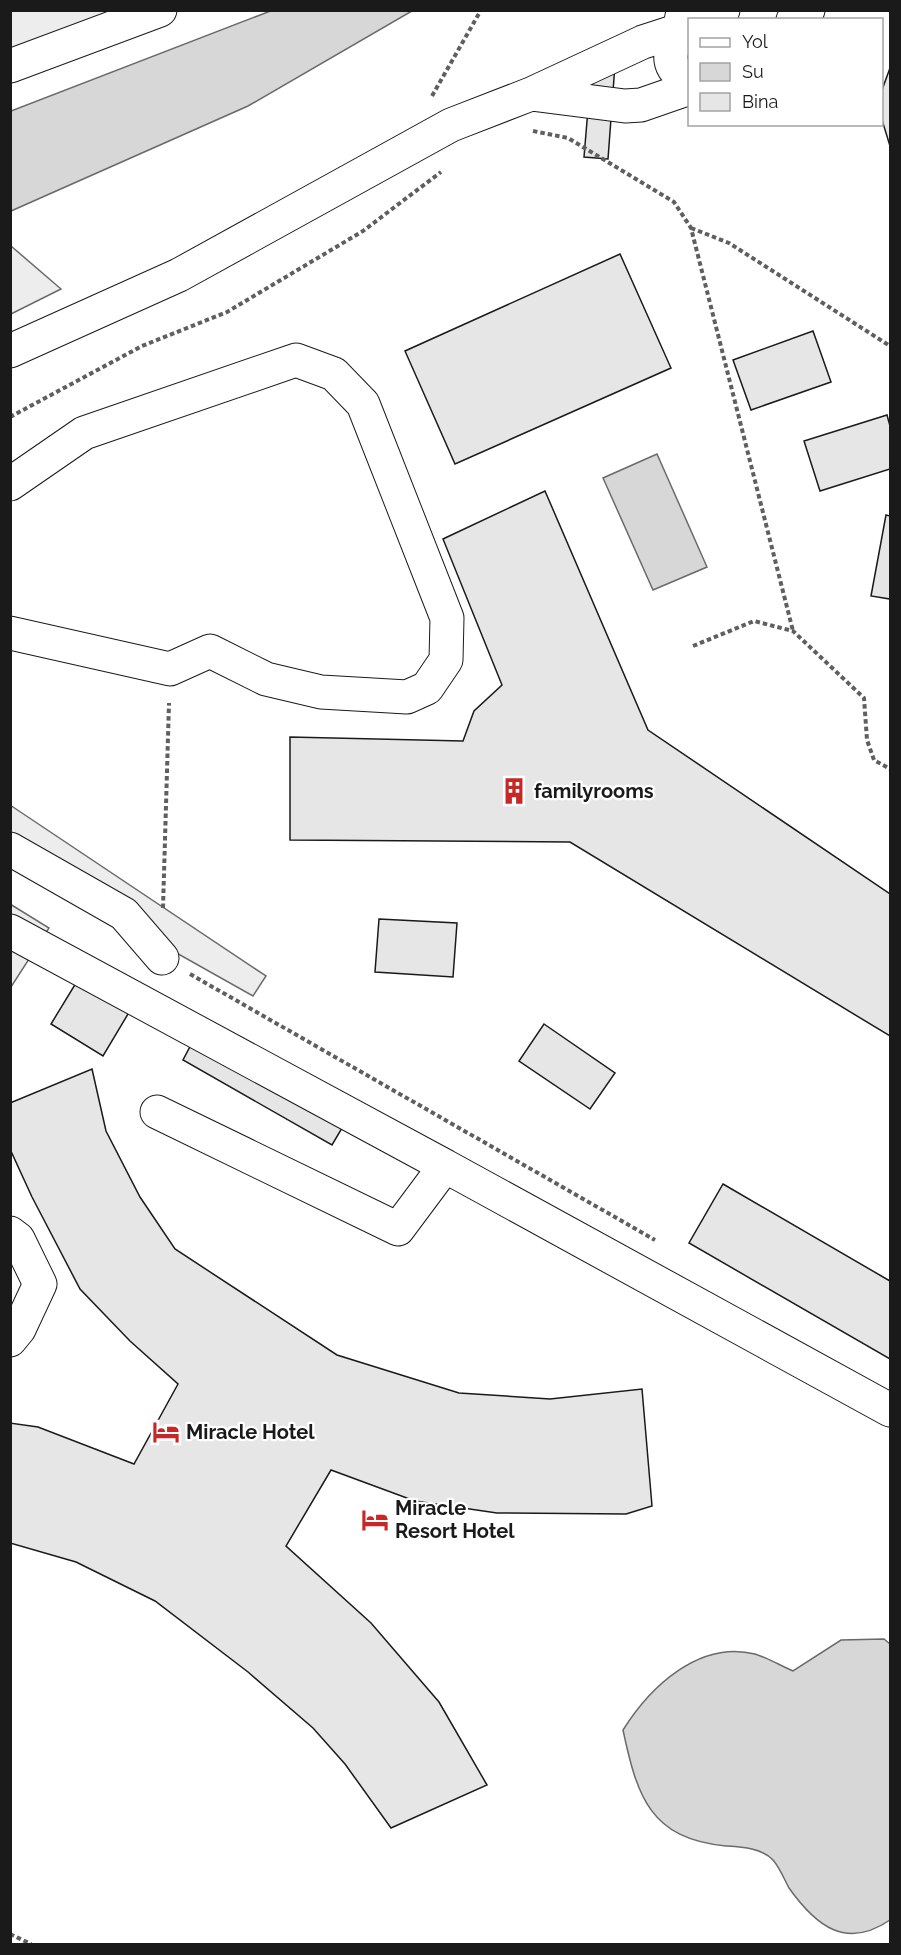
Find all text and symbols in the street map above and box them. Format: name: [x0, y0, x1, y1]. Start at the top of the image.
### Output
legend: [688, 18, 883, 126]
text: Yol: [742, 31, 768, 52]
text: Su: [742, 61, 764, 82]
text: Bina: [742, 91, 778, 112]
building icon: familyrooms: [499, 776, 529, 806]
place label: familyrooms: [534, 779, 654, 803]
hotel icon: Miracle Hotel: [151, 1417, 181, 1447]
place label: Miracle Hotel: [186, 1420, 315, 1444]
place label: Miracle Resort Hotel: [395, 1496, 515, 1543]
hotel icon: Miracle Resort Hotel: [360, 1505, 390, 1535]

